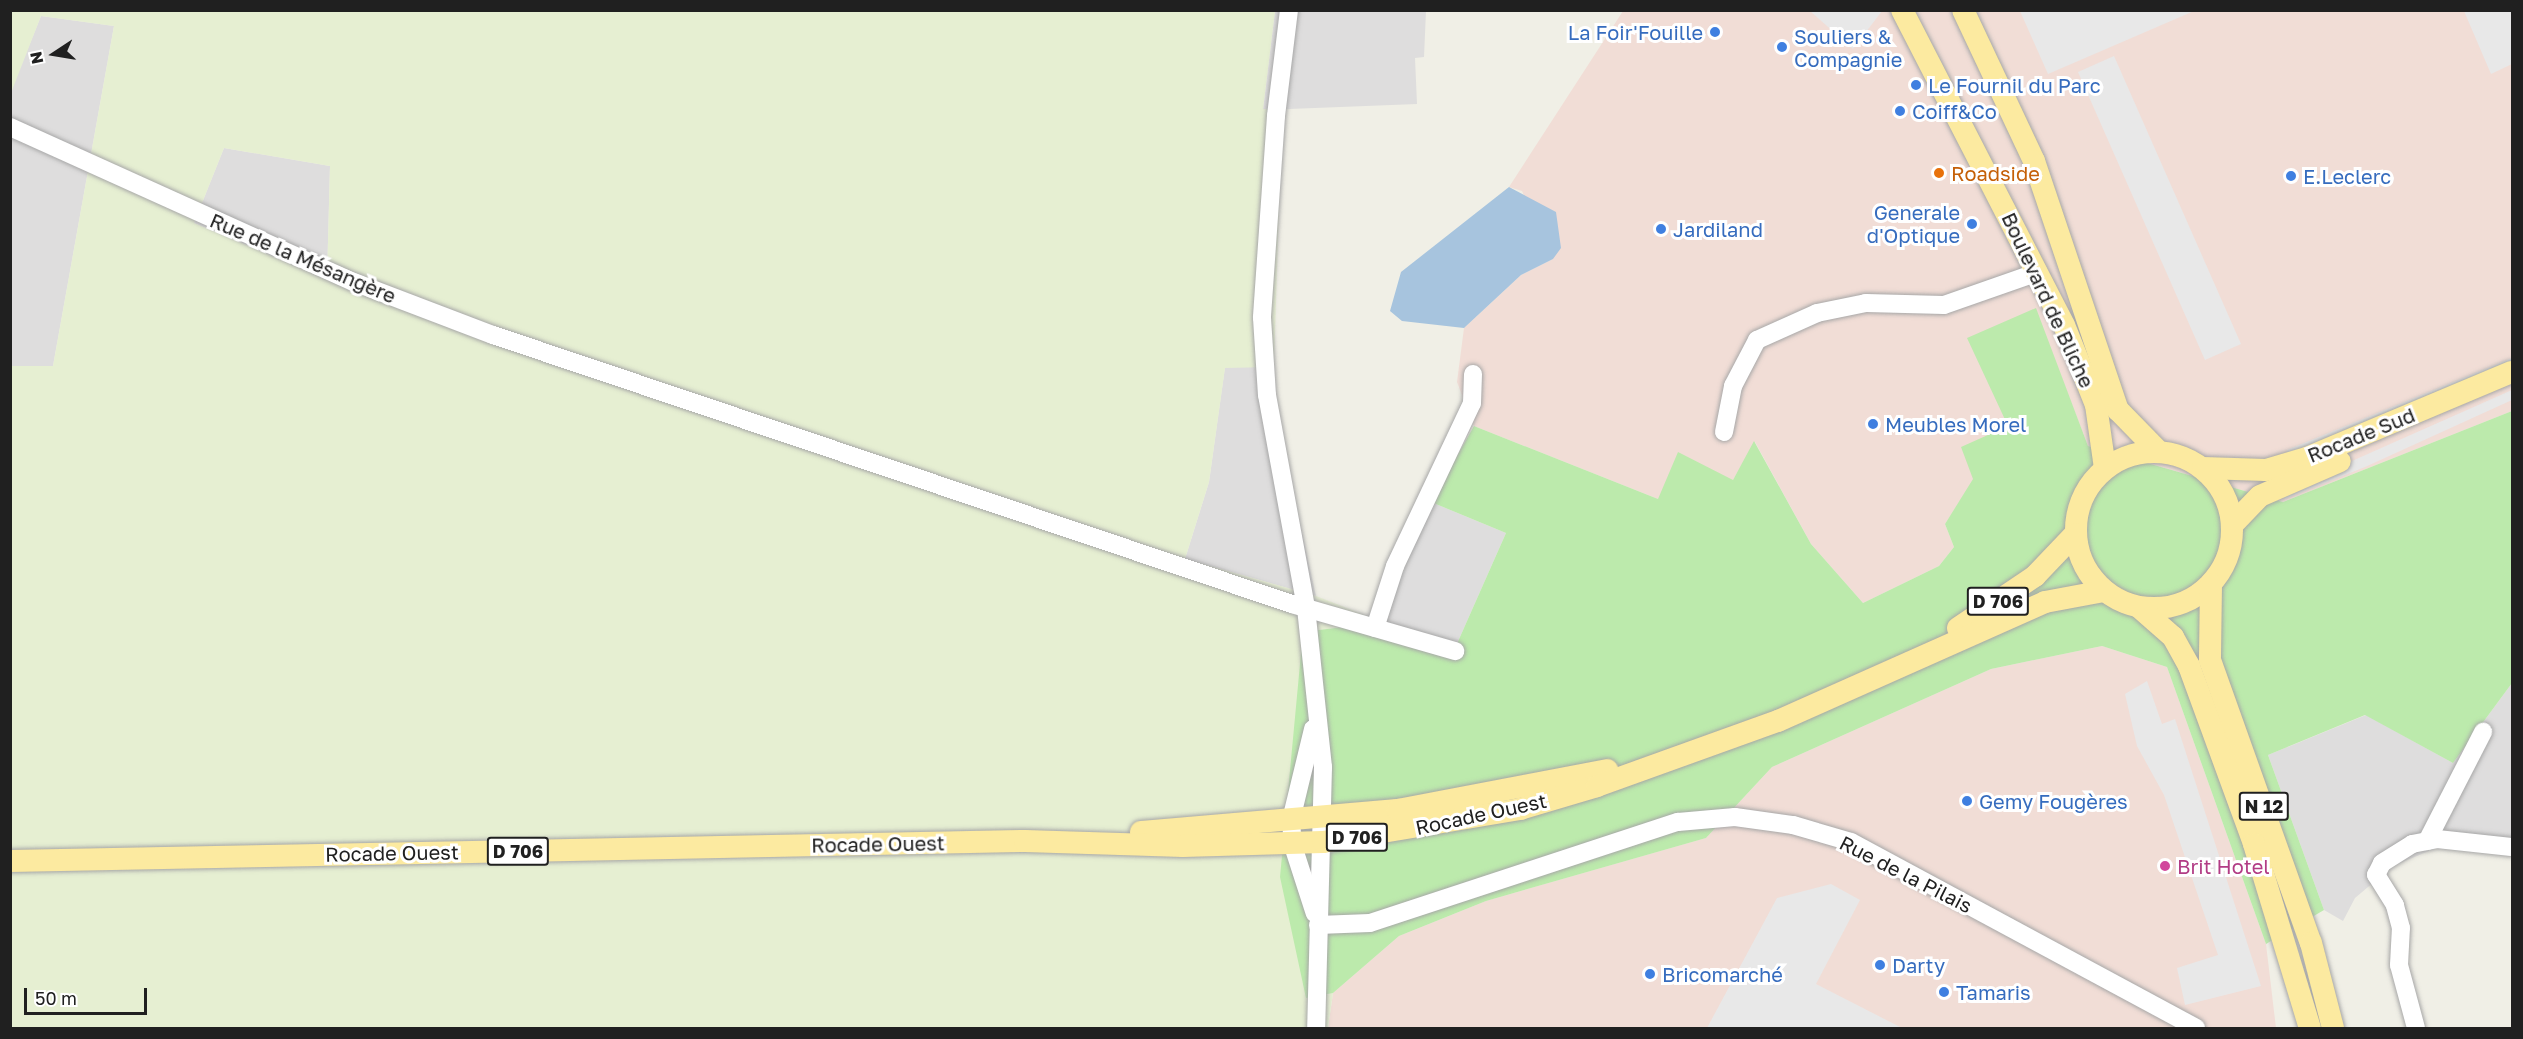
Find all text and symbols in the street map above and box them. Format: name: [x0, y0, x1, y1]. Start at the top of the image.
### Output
place label: La Foir'Fouille: [1568, 20, 1703, 44]
north arrow: [24, 24, 84, 84]
place label: Souliers & Compagnie: [1794, 24, 1902, 71]
marker: La Foir'Fouille: [1708, 25, 1722, 39]
marker: Souliers & Compagnie: [1775, 40, 1789, 54]
text: N: [25, 50, 47, 66]
place label: Le Fournil du Parc: [1928, 73, 2101, 97]
marker: Le Fournil du Parc: [1909, 78, 1923, 92]
place label: Coiff&Co: [1912, 99, 1997, 123]
marker: Coiff&Co: [1893, 104, 1907, 118]
place label: Roadside: [1951, 161, 2040, 185]
place label: E.Leclerc: [2303, 164, 2391, 188]
marker: Roadside: [1932, 166, 1946, 180]
marker: E.Leclerc: [2284, 169, 2298, 183]
place label: Generale d'Optique: [1867, 201, 1960, 248]
street label: Rue de la Mésangère: [206, 208, 400, 308]
street label: Boulevard de Bliche: [1997, 209, 2099, 391]
place label: Jardiland: [1673, 217, 1763, 241]
marker: Generale d'Optique: [1965, 217, 1979, 231]
marker: Jardiland: [1654, 222, 1668, 236]
street label: Rocade Sud: [2304, 403, 2418, 467]
place label: Meubles Morel: [1885, 412, 2026, 436]
marker: Meubles Morel: [1866, 417, 1880, 431]
road number: D 706: [1966, 586, 2030, 616]
street label: Rocade Ouest: [1413, 788, 1549, 840]
place label: Gemy Fougères: [1979, 789, 2128, 813]
road number: N 12: [2238, 791, 2290, 821]
marker: Gemy Fougères: [1960, 794, 1974, 808]
road number: D 706: [1326, 822, 1388, 852]
street label: Rue de la Pilais: [1836, 830, 1976, 918]
street label: Rocade Ouest: [811, 831, 945, 857]
road number: D 706: [486, 836, 550, 866]
street label: Rocade Ouest: [325, 840, 459, 866]
place label: Brit Hotel: [2177, 854, 2270, 878]
marker: Brit Hotel: [2158, 859, 2172, 873]
place label: Darty: [1892, 953, 1945, 977]
marker: Darty: [1873, 958, 1887, 972]
place label: Bricomarché: [1662, 962, 1783, 986]
marker: Bricomarché: [1643, 967, 1657, 981]
scale bar: [27, 976, 150, 1014]
place label: Tamaris: [1956, 980, 2031, 1004]
marker: Tamaris: [1937, 985, 1951, 999]
text: 50 m: [35, 987, 77, 1009]

